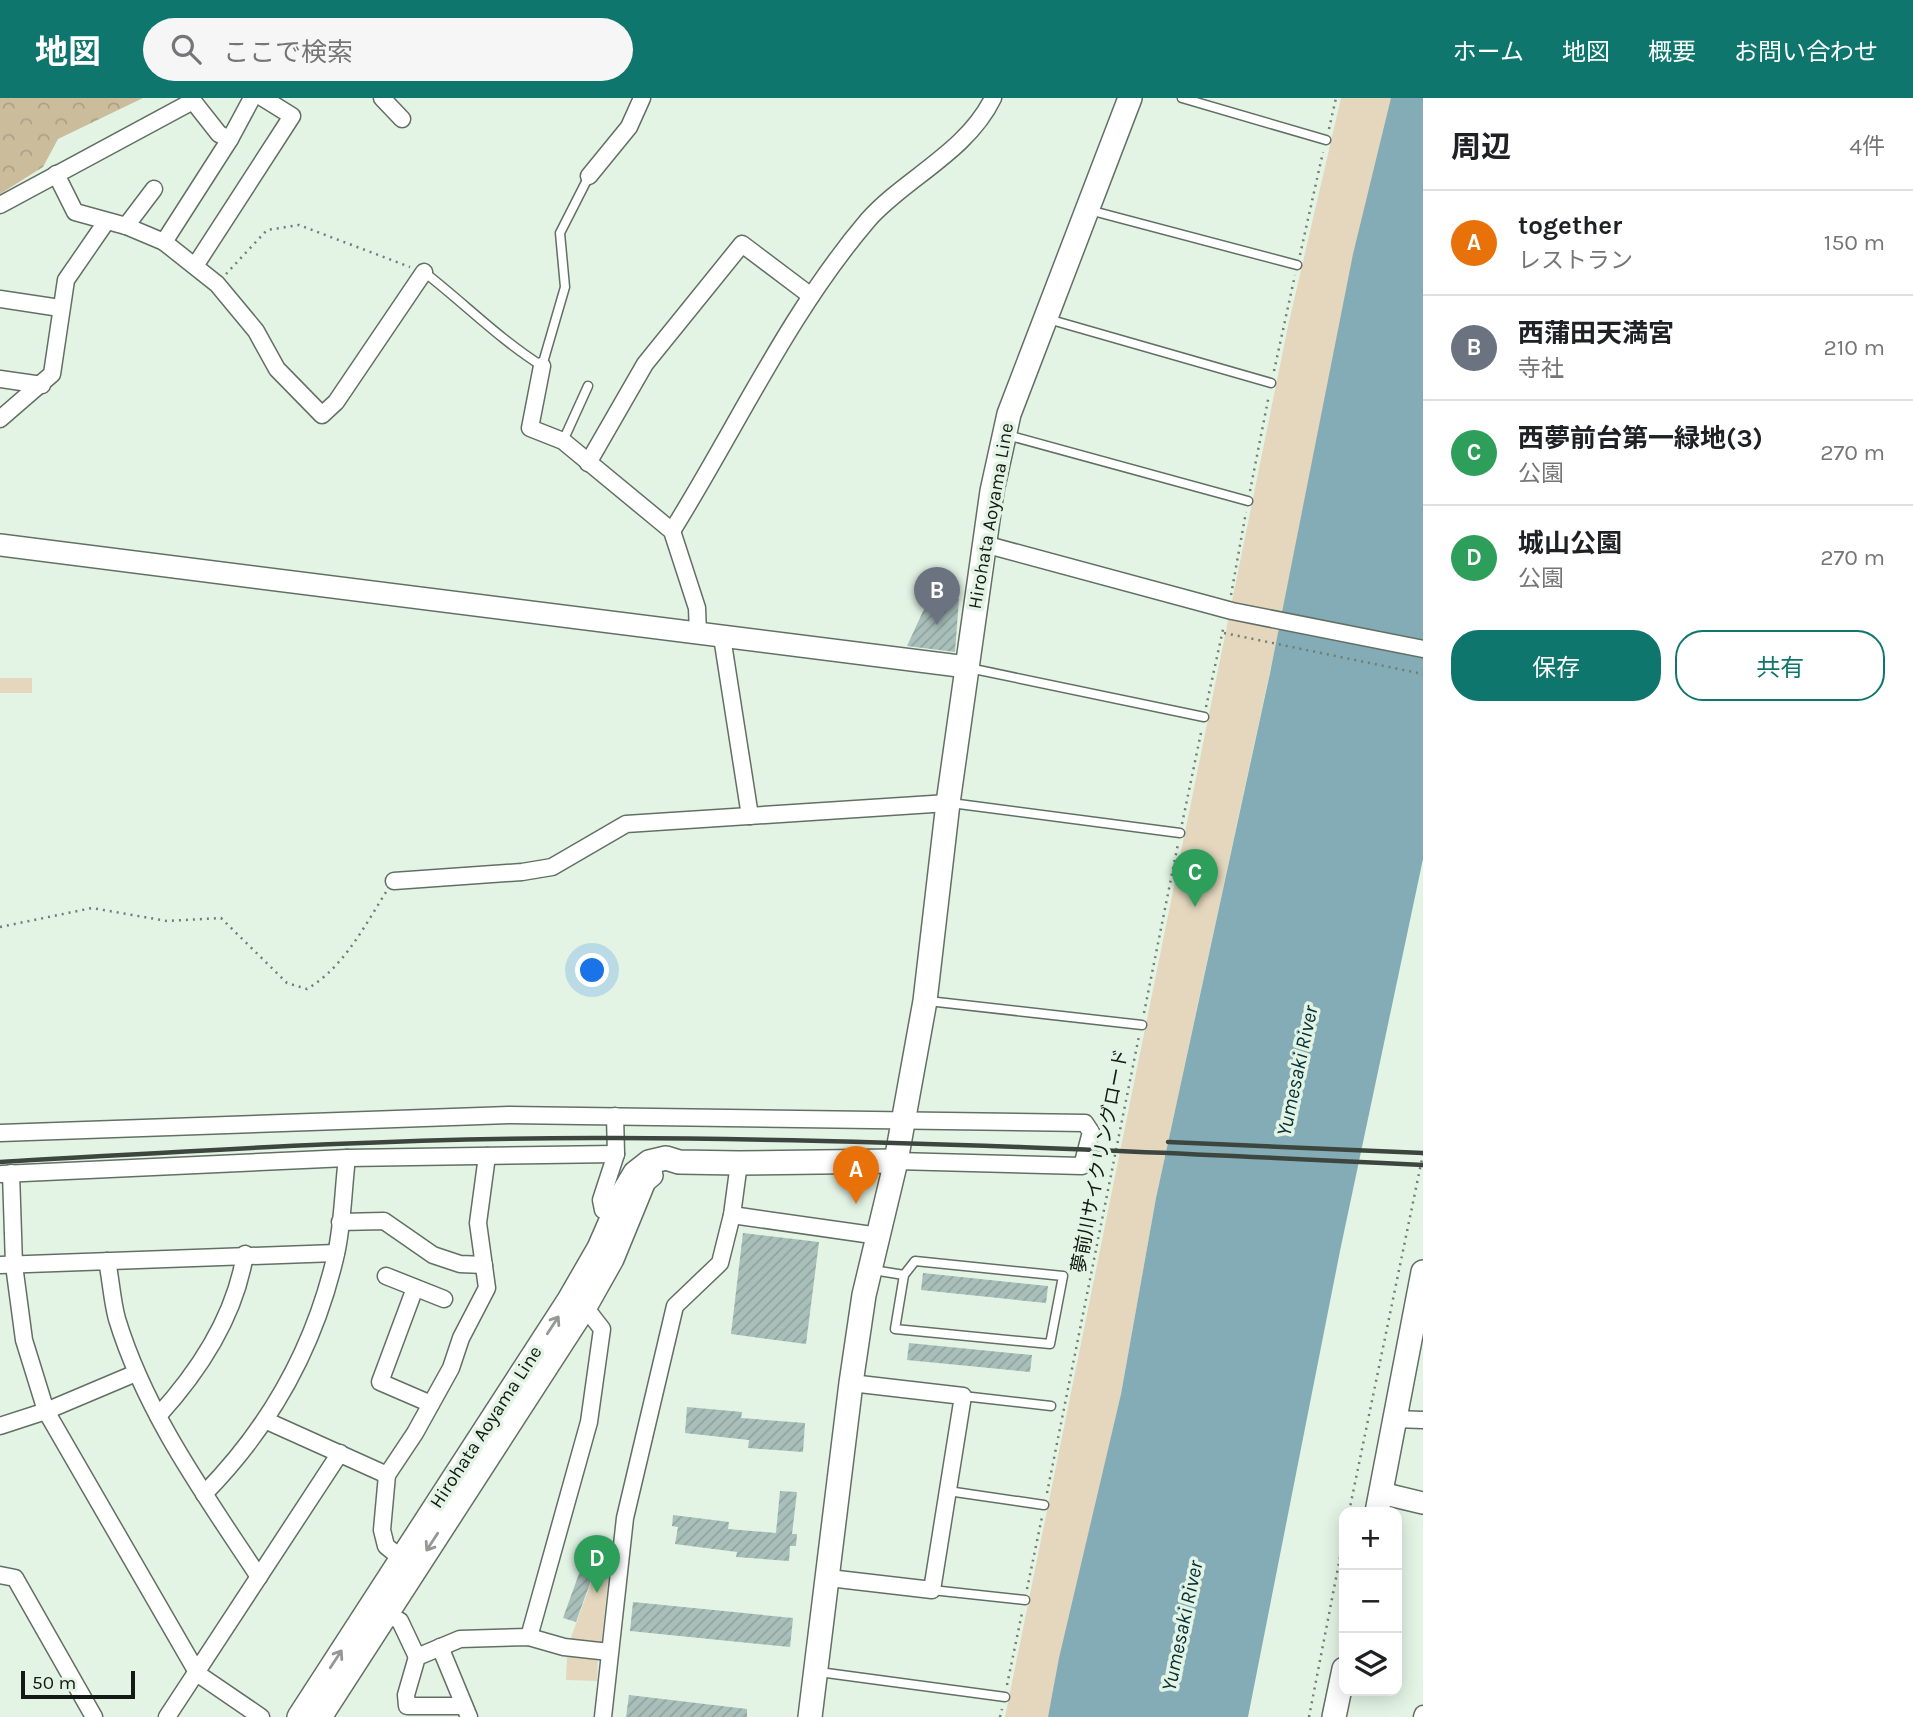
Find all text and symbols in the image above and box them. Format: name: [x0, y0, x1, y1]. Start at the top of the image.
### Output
search box: [143, 18, 633, 81]
icon: search: [167, 30, 205, 68]
text: 地図: [35, 33, 101, 71]
text: ここで検索: [223, 37, 353, 68]
text: ホーム: [1453, 38, 1524, 66]
text: 地図: [1562, 38, 1610, 66]
text: 概要: [1648, 38, 1696, 66]
text: お問い合わせ: [1734, 38, 1878, 66]
text: 周辺: [1451, 129, 1511, 165]
text: 4件: [1849, 133, 1885, 160]
text: together: [1518, 210, 1622, 241]
text: A: [1467, 229, 1481, 256]
text: 150 m: [1824, 229, 1885, 256]
text: レストラン: [1518, 247, 1633, 274]
text: 西蒲田天満宮: [1518, 318, 1674, 349]
text: B: [1467, 334, 1481, 361]
text: 210 m: [1823, 334, 1885, 361]
text: 寺社: [1518, 355, 1564, 382]
street label: Hirohata Aoyama Line: [964, 421, 1018, 611]
text: 西夢前台第一緑地(3): [1518, 423, 1763, 454]
text: C: [1467, 439, 1481, 466]
text: 270 m: [1820, 439, 1885, 466]
text: 公園: [1518, 460, 1564, 487]
text: 城山公園: [1518, 528, 1622, 559]
text: D: [1466, 544, 1482, 571]
text: 270 m: [1820, 544, 1885, 571]
text: 公園: [1518, 565, 1564, 592]
pin: B: [914, 567, 960, 625]
button: 保存: [1451, 630, 1661, 701]
button: 共有: [1675, 630, 1885, 701]
pin: C: [1172, 849, 1218, 907]
your location: [575, 953, 609, 987]
water label: Yumesaki River: [1271, 1003, 1323, 1139]
street label: 夢前川サイクリングロード: [1067, 1047, 1133, 1275]
pin: A: [833, 1146, 879, 1204]
one-way arrow: [546, 1315, 560, 1335]
street label: Hirohata Aoyama Line: [425, 1342, 547, 1512]
map controls: [1339, 1507, 1402, 1696]
button: +: [1339, 1507, 1402, 1570]
one-way arrow: [424, 1532, 439, 1551]
pin: D: [574, 1535, 620, 1593]
water label: Yumesaki River: [1156, 1558, 1208, 1694]
button: −: [1339, 1570, 1402, 1633]
button: layers: [1339, 1633, 1402, 1696]
one-way arrow: [329, 1650, 343, 1670]
scale bar: [21, 1668, 135, 1700]
text: 50 m: [32, 1672, 76, 1694]

